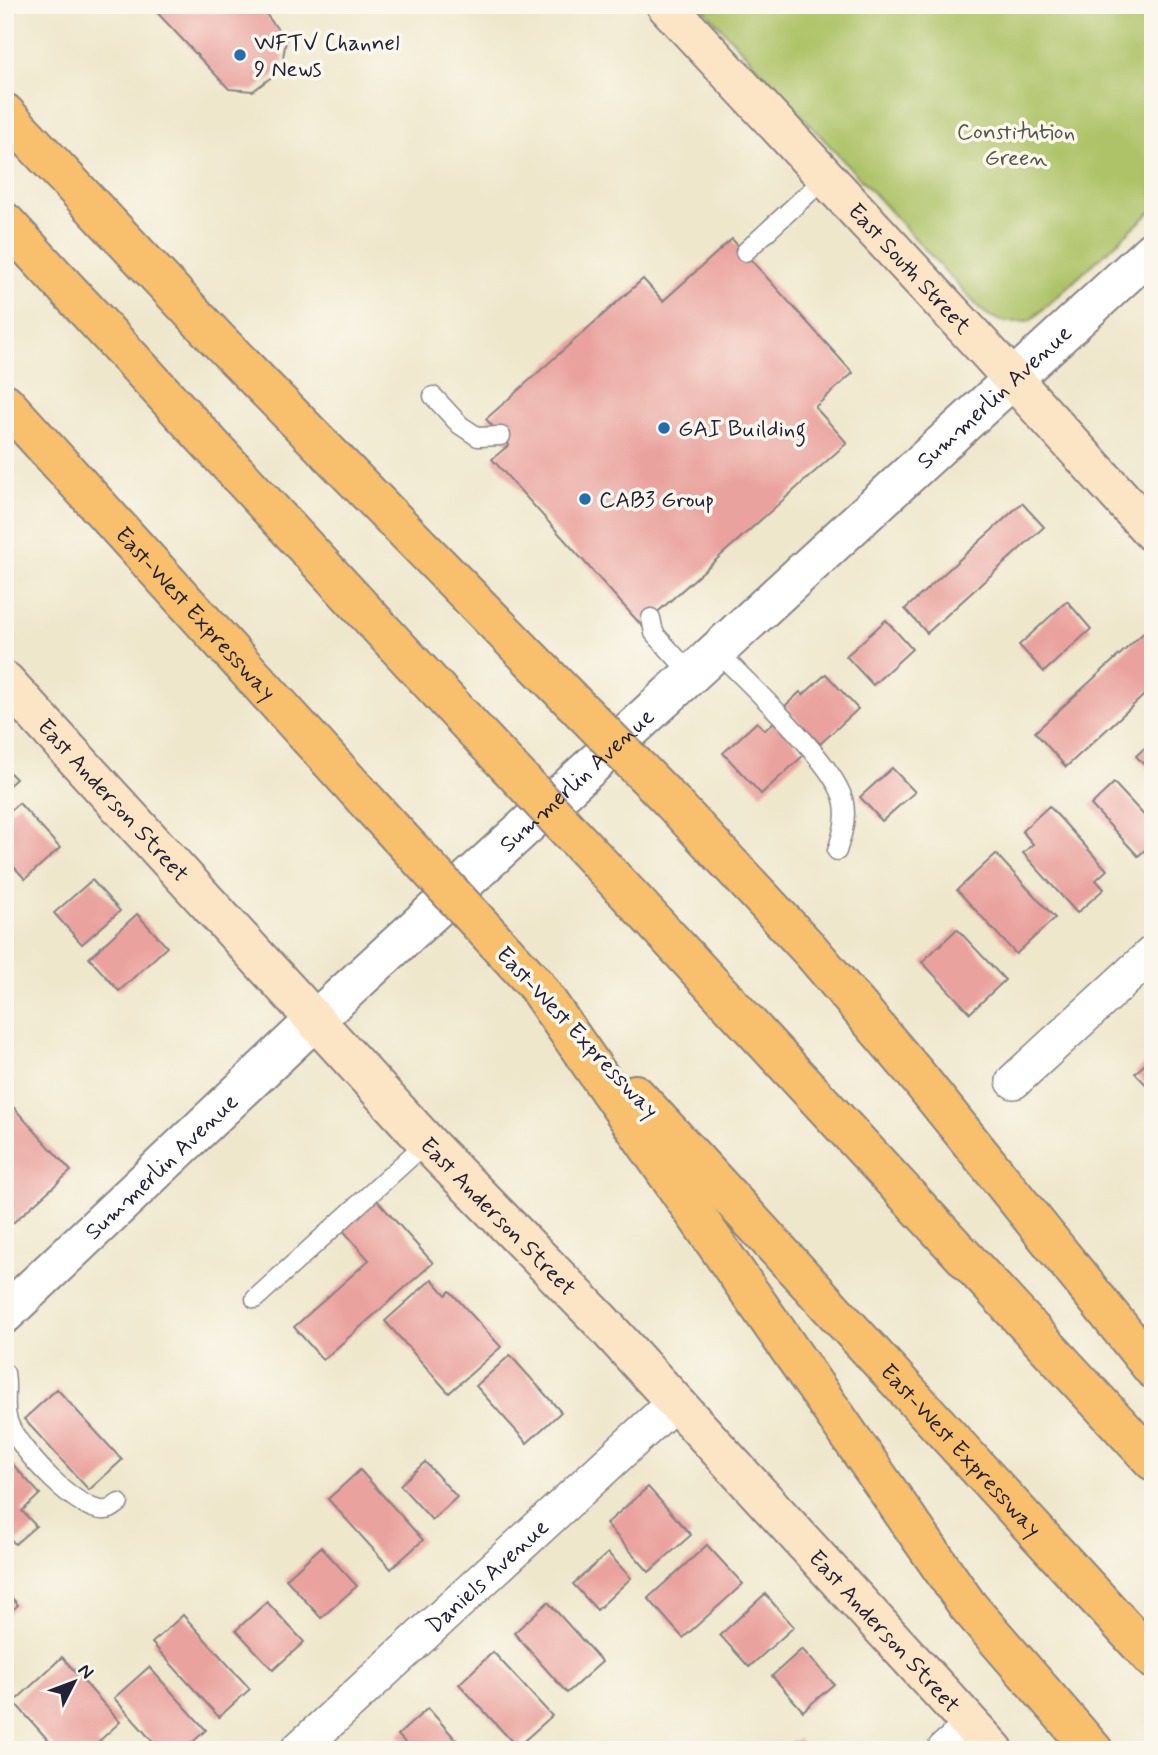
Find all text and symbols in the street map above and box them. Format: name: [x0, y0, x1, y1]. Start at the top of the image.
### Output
place label: WFTV Channel 9 News: [254, 29, 400, 85]
marker: WFTV Channel 9 News: [232, 47, 248, 63]
park label: Constitution Green: [957, 118, 1075, 174]
street label: East South Street: [840, 197, 977, 342]
street label: Summerlin Avenue: [911, 319, 1079, 477]
place label: GAI Building: [678, 415, 806, 447]
marker: GAI Building: [656, 420, 672, 436]
place label: CAB3 Group: [599, 486, 714, 516]
marker: CAB3 Group: [577, 491, 593, 507]
street label: East-West Expressway: [108, 521, 281, 708]
street label: Summerlin Avenue: [494, 703, 661, 860]
street label: East Anderson Street: [30, 713, 195, 889]
street label: East-West Expressway: [489, 941, 664, 1126]
street label: Summerlin Avenue: [79, 1088, 245, 1247]
street label: East Anderson Street: [412, 1132, 582, 1304]
street label: East-West Expressway: [873, 1358, 1047, 1545]
street label: Daniels Avenue: [421, 1513, 556, 1641]
street label: East Anderson Street: [801, 1544, 966, 1721]
north arrow: [38, 1646, 108, 1716]
text: N: [72, 1659, 99, 1685]

